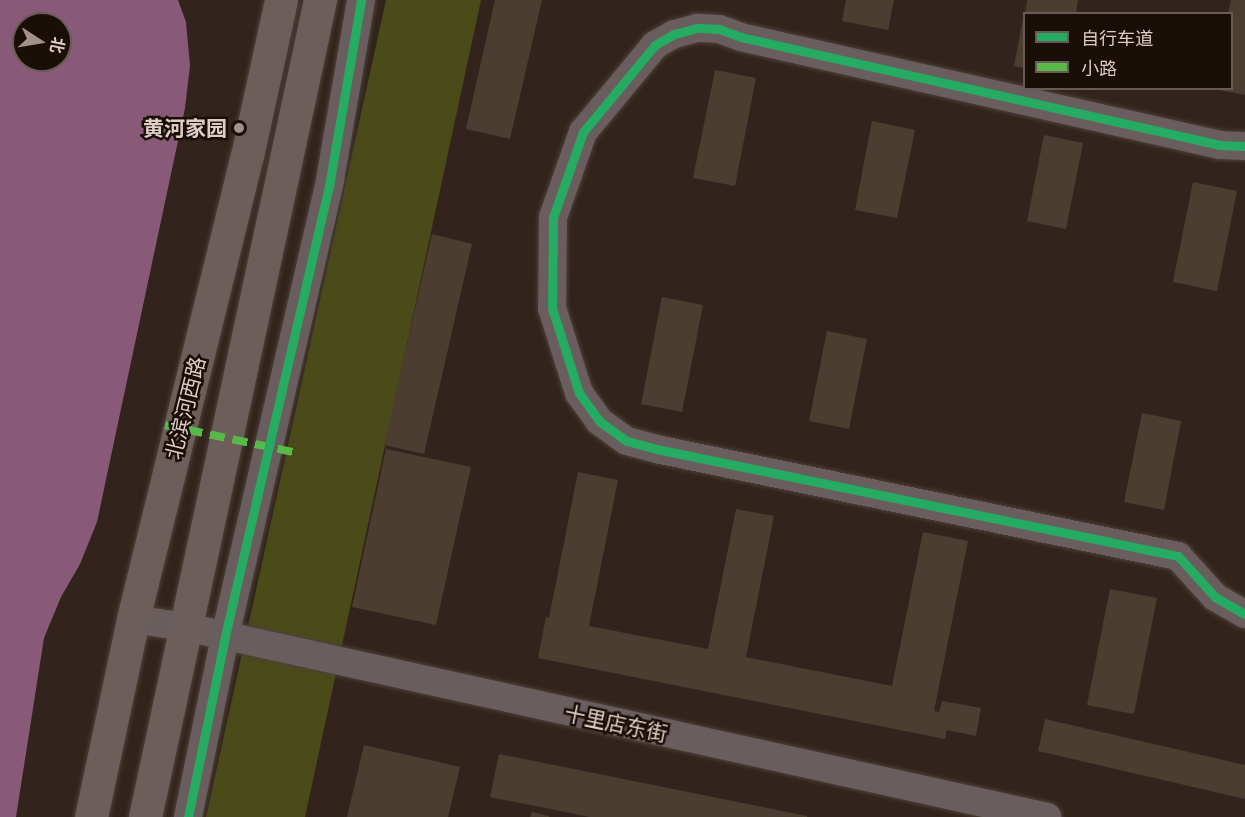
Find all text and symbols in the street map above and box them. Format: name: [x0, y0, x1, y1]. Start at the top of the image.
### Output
north arrow: [12, 12, 72, 72]
legend: [1023, 12, 1233, 90]
text: 自行车道: [1081, 28, 1153, 49]
text: 北: [47, 36, 68, 55]
text: 小路: [1081, 58, 1117, 79]
place label: 黄河家园: [143, 115, 227, 141]
marker: 黄河家园: [232, 121, 246, 135]
street label: 北滨河西路: [160, 354, 210, 462]
street label: 十里店东街: [562, 700, 670, 746]

